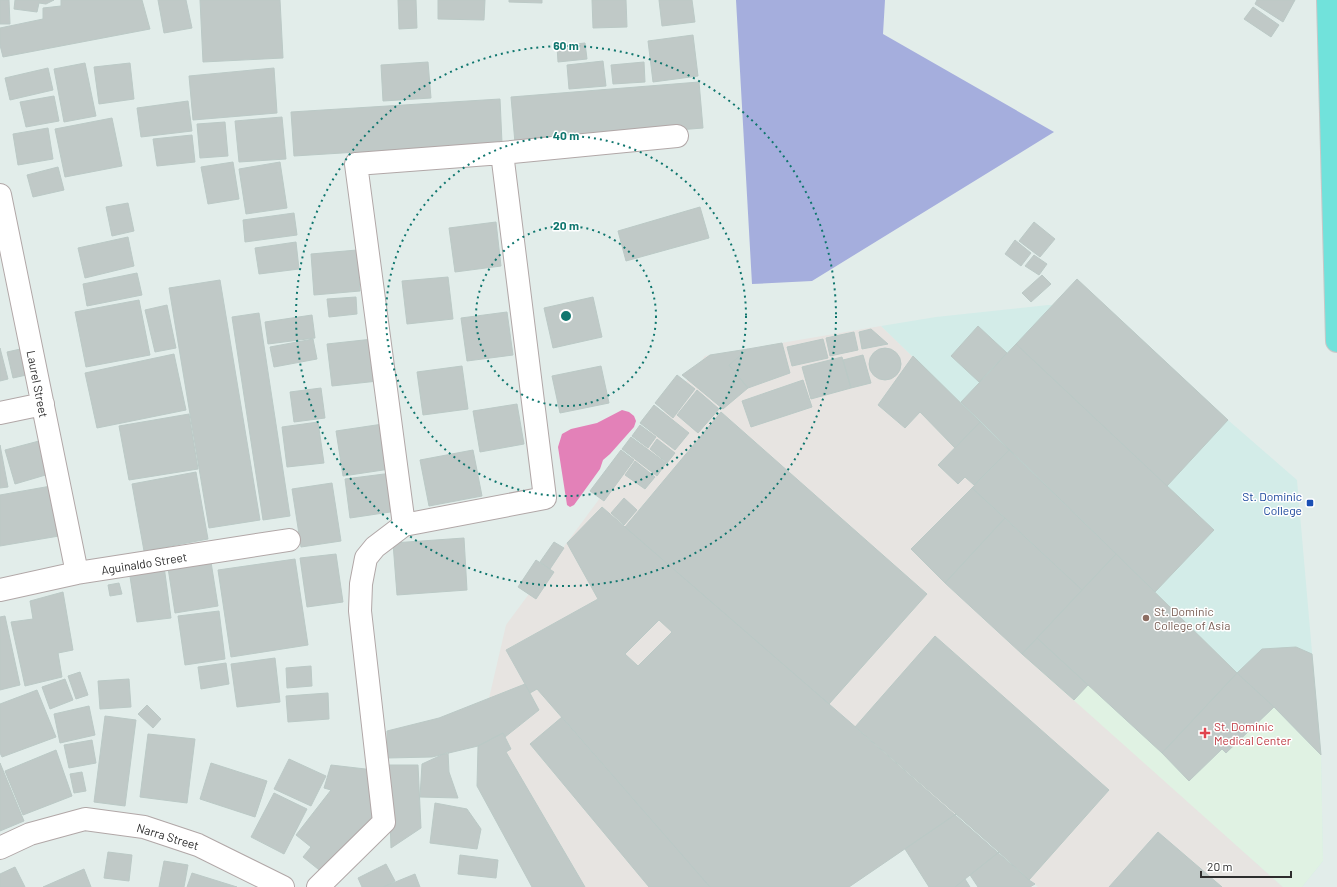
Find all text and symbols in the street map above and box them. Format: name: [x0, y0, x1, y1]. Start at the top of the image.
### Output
text: 60 m: [553, 38, 579, 52]
text: 40 m: [553, 128, 579, 142]
text: 20 m: [553, 218, 579, 232]
centre of rings: [559, 309, 573, 323]
street label: Laurel Street: [25, 349, 51, 419]
place label: St. Dominic College: [1242, 489, 1302, 517]
marker: St. Dominic College: [1305, 498, 1315, 508]
street label: Aguinaldo Street: [100, 549, 188, 577]
place label: St. Dominic College of Asia: [1154, 604, 1230, 632]
marker: St. Dominic College of Asia: [1141, 613, 1151, 623]
place label: St. Dominic Medical Center: [1214, 719, 1292, 747]
marker: St. Dominic Medical Center: [1199, 727, 1211, 739]
street label: Narra Street: [135, 820, 201, 852]
scale bar: [1201, 853, 1291, 879]
text: 20 m: [1207, 859, 1233, 873]

